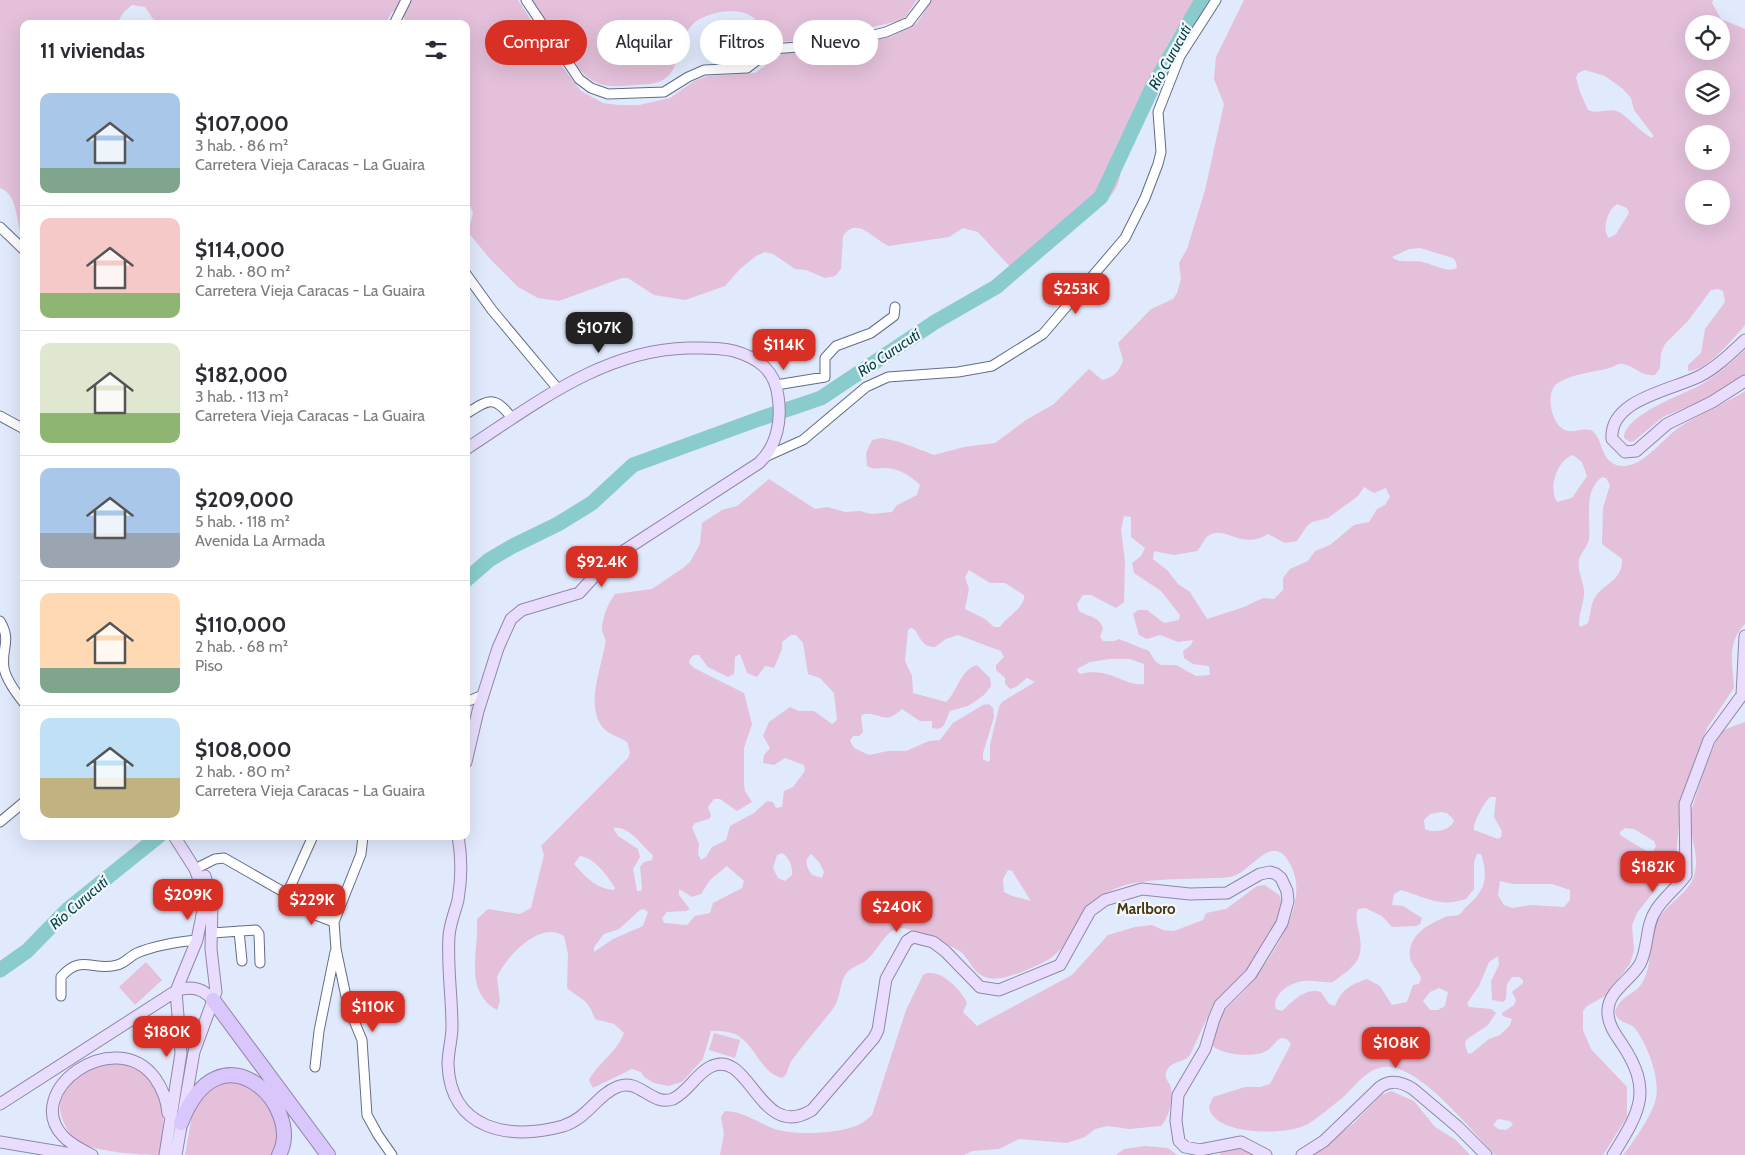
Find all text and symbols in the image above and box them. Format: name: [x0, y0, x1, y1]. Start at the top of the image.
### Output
map controls: [1685, 15, 1730, 225]
button: locate: [1685, 15, 1730, 60]
chip: Comprar: [485, 20, 587, 65]
chip: Alquilar: [597, 20, 690, 65]
chip: Filtros: [700, 20, 783, 65]
chip: Nuevo: [793, 20, 878, 65]
water label: Río Curucutí: [1145, 20, 1196, 93]
icon: filters: [422, 36, 450, 64]
text: 11 viviendas: [40, 38, 145, 63]
button: layers: [1685, 70, 1730, 115]
text: $107,000: [195, 111, 289, 136]
icon: home: [80, 113, 140, 173]
button: +: [1685, 125, 1730, 170]
text: 3 hab. · 86 m²: [195, 136, 288, 155]
text: Carretera Vieja Caracas - La Guaira: [195, 155, 425, 174]
button: −: [1685, 180, 1730, 225]
text: $114,000: [195, 237, 285, 262]
icon: home: [80, 238, 140, 298]
text: 2 hab. · 80 m²: [195, 262, 290, 281]
pin: $253K: [1041, 272, 1111, 315]
text: $253K: [1054, 279, 1099, 298]
text: Carretera Vieja Caracas - La Guaira: [195, 281, 425, 300]
pin: $107K: [564, 312, 634, 354]
text: $107K: [577, 318, 621, 337]
water label: Río Curucutí: [854, 325, 925, 380]
pin: $114K: [749, 328, 819, 371]
text: $114K: [763, 335, 805, 354]
text: $182,000: [195, 362, 288, 387]
icon: home: [80, 363, 140, 423]
text: 3 hab. · 113 m²: [195, 387, 289, 406]
text: Carretera Vieja Caracas - La Guaira: [195, 406, 425, 425]
text: $209,000: [195, 487, 294, 512]
icon: home: [80, 488, 140, 548]
text: 5 hab. · 118 m²: [195, 512, 290, 531]
text: Avenida La Armada: [195, 531, 325, 550]
pin: $92.4K: [561, 546, 643, 588]
text: $92.4K: [577, 552, 627, 571]
text: $110,000: [195, 612, 286, 637]
icon: home: [80, 613, 140, 673]
text: 2 hab. · 68 m²: [195, 637, 288, 656]
text: Piso: [195, 656, 223, 675]
text: $108,000: [195, 737, 292, 762]
icon: home: [80, 738, 140, 798]
text: 2 hab. · 80 m²: [195, 762, 290, 781]
text: Carretera Vieja Caracas - La Guaira: [195, 781, 425, 800]
pin: $182K: [1618, 850, 1688, 893]
text: $182K: [1631, 857, 1675, 876]
water label: Río Curucutí: [46, 872, 113, 933]
pin: $209K: [153, 878, 223, 921]
pin: $229K: [277, 884, 347, 926]
text: $209K: [164, 885, 212, 904]
text: $229K: [289, 890, 335, 909]
pin: $240K: [862, 890, 932, 933]
text: $240K: [872, 897, 922, 916]
district label: Marlboro: [1116, 900, 1176, 918]
pin: $110K: [338, 990, 408, 1033]
text: $110K: [352, 997, 394, 1016]
pin: $180K: [132, 1016, 202, 1058]
text: $180K: [144, 1022, 190, 1041]
pin: $108K: [1361, 1026, 1431, 1069]
text: $108K: [1373, 1033, 1419, 1052]

